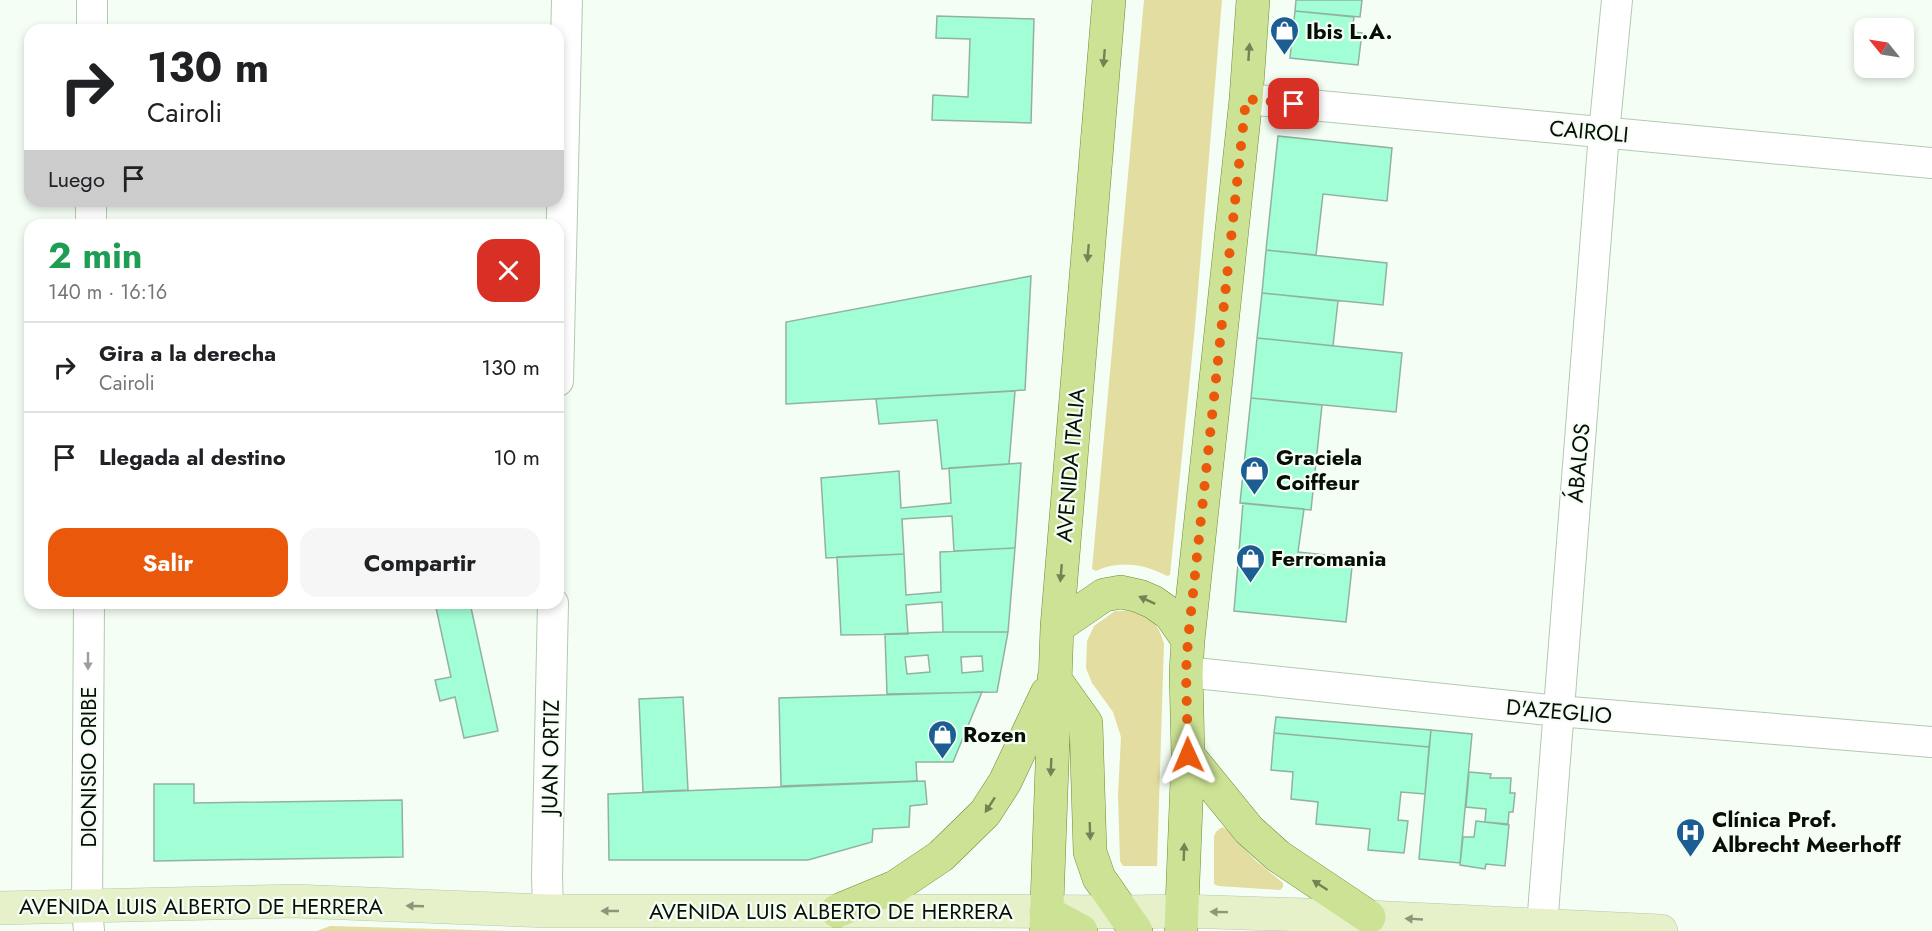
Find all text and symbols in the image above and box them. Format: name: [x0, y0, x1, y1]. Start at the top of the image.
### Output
shop icon: Ibis L.A.: [1269, 15, 1301, 57]
place label: Ibis L.A.: [1306, 15, 1393, 47]
north arrow: [1854, 18, 1914, 78]
map controls: [1854, 18, 1914, 78]
text: 130 m: [147, 37, 269, 98]
one-way arrow: [1245, 42, 1254, 61]
icon: right: [48, 48, 126, 126]
one-way arrow: [1099, 49, 1109, 68]
pin: [1268, 78, 1319, 129]
icon: arrive: [1277, 87, 1310, 120]
text: Cairoli: [147, 93, 222, 132]
street label: CAIROLI: [1548, 112, 1630, 150]
icon: arrive: [117, 162, 150, 195]
text: Luego: [48, 163, 105, 195]
text: 2 min: [48, 229, 143, 281]
button: close: [477, 239, 540, 302]
one-way arrow: [1083, 243, 1093, 262]
text: 140 m · 16:16: [48, 278, 167, 307]
text: Gira a la derecha: [99, 337, 276, 369]
icon: right: [48, 351, 81, 384]
text: 130 m: [481, 351, 540, 383]
text: Cairoli: [99, 369, 155, 398]
street label: AVENIDA ITALIA: [1047, 386, 1093, 543]
street label: ÁBALOS: [1559, 422, 1597, 504]
icon: arrive: [48, 441, 81, 474]
text: Llegada al destino: [99, 441, 286, 473]
text: 10 m: [493, 441, 540, 473]
place label: Graciela Coiffeur: [1276, 441, 1362, 498]
shop icon: Graciela Coiffeur: [1239, 454, 1271, 496]
button: Salir: [48, 528, 288, 597]
button: Compartir: [300, 528, 540, 597]
shop icon: Ferromania: [1234, 542, 1266, 584]
place label: Ferromania: [1271, 542, 1386, 574]
one-way arrow: [1056, 563, 1066, 582]
one-way arrow: [1139, 595, 1156, 604]
one-way arrow: [83, 652, 93, 671]
street label: DIONISIO ORIBE: [72, 686, 104, 848]
street label: D'AZEGLIO: [1505, 690, 1613, 732]
street label: JUAN ORTIZ: [533, 699, 567, 818]
shop icon: Rozen: [926, 718, 958, 760]
place label: Rozen: [963, 718, 1026, 750]
position arrow: [1156, 723, 1220, 787]
one-way arrow: [1046, 758, 1056, 777]
one-way arrow: [985, 797, 996, 813]
place label: Clínica Prof. Albrecht Meerhoff: [1711, 803, 1902, 860]
hospital icon: Clínica Prof. Albrecht Meerhoff: [1675, 816, 1707, 858]
one-way arrow: [1085, 821, 1094, 840]
one-way arrow: [1179, 843, 1188, 862]
one-way arrow: [1312, 880, 1328, 891]
street label: AVENIDA LUIS ALBERTO DE HERRERA: [19, 890, 383, 922]
street label: AVENIDA LUIS ALBERTO DE HERRERA: [649, 895, 1013, 927]
one-way arrow: [405, 901, 424, 910]
one-way arrow: [600, 906, 619, 916]
one-way arrow: [1210, 907, 1229, 917]
one-way arrow: [1405, 915, 1424, 924]

